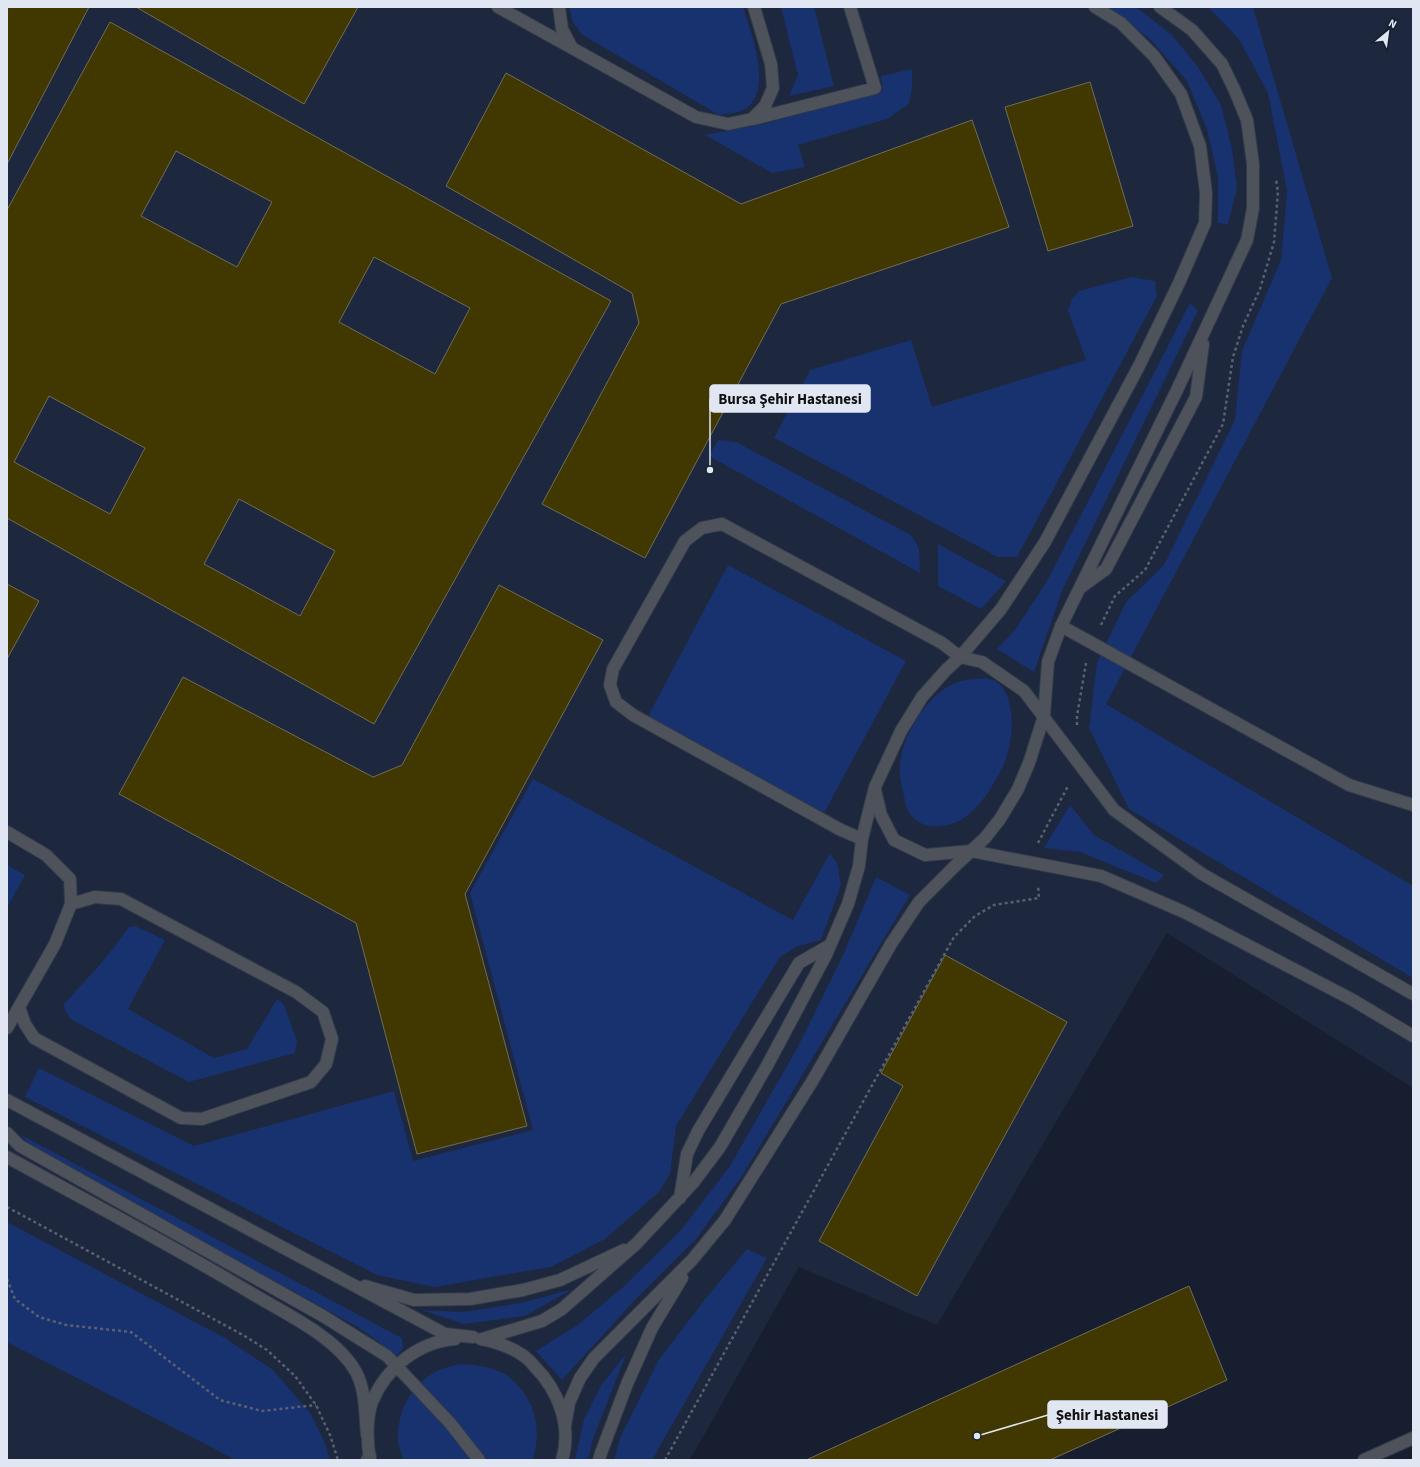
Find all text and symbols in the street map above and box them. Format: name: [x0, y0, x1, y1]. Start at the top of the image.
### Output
north arrow: [1368, 12, 1408, 52]
text: N: [1386, 15, 1399, 32]
callout: Bursa Şehir Hastanesi: [710, 385, 870, 412]
text: Bursa Şehir Hastanesi: [718, 389, 862, 410]
callout: Şehir Hastanesi: [1048, 1401, 1167, 1428]
text: Şehir Hastanesi: [1056, 1405, 1158, 1426]

